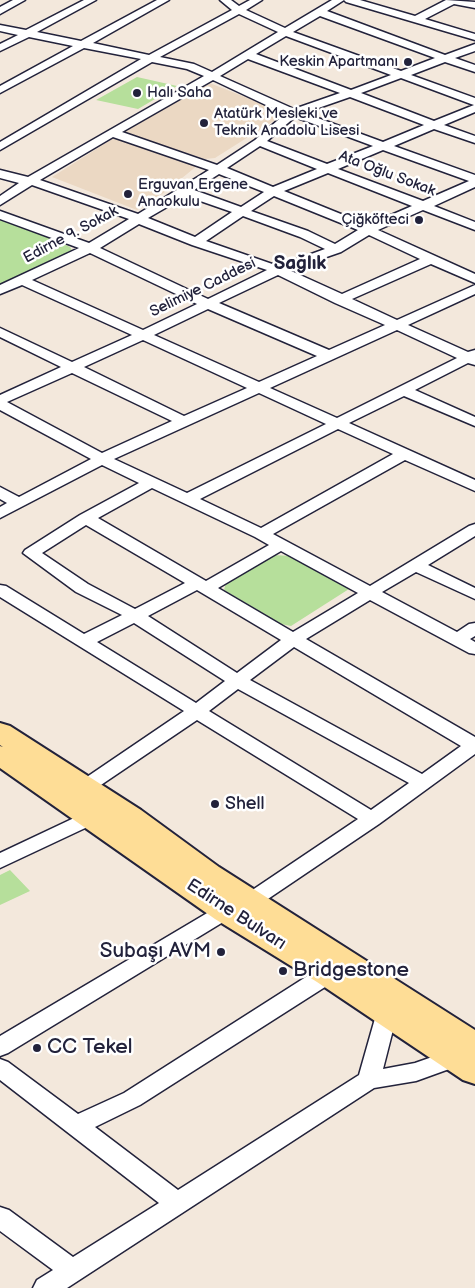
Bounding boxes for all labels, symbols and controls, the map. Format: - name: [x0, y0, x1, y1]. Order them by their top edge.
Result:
- place label: Keskin Apartmanı: [279, 53, 398, 71]
- marker: Keskin Apartmanı: [402, 56, 414, 68]
- place label: Halı Saha: [147, 84, 212, 102]
- marker: Halı Saha: [131, 87, 143, 99]
- place label: Atatürk Mesleki ve Teknik Anadolu Lisesi: [214, 105, 359, 140]
- marker: Atatürk Mesleki ve Teknik Anadolu Lisesi: [198, 117, 210, 129]
- street label: Ata Oğlu Sokak: [336, 147, 438, 201]
- place label: Erguvan Ergene Anaokulu: [138, 176, 248, 211]
- marker: Erguvan Ergene Anaokulu: [122, 188, 134, 200]
- street label: Edirne 9. Sokak: [20, 202, 122, 268]
- place label: Çiğköfteci: [342, 211, 409, 229]
- marker: Çiğköfteci: [413, 214, 425, 226]
- district label: Sağlık: [274, 253, 326, 275]
- street label: Selimiye Caddesi: [147, 255, 259, 321]
- place label: Shell: [225, 793, 265, 815]
- marker: Shell: [209, 798, 221, 810]
- street label: Edirne Bulvarı: [182, 875, 290, 955]
- place label: Subaşı AVM: [100, 939, 211, 965]
- marker: Subaşı AVM: [215, 946, 227, 958]
- place label: Bridgestone: [293, 958, 409, 984]
- marker: Bridgestone: [277, 965, 289, 977]
- place label: CC Tekel: [47, 1035, 132, 1061]
- marker: CC Tekel: [31, 1042, 43, 1054]

